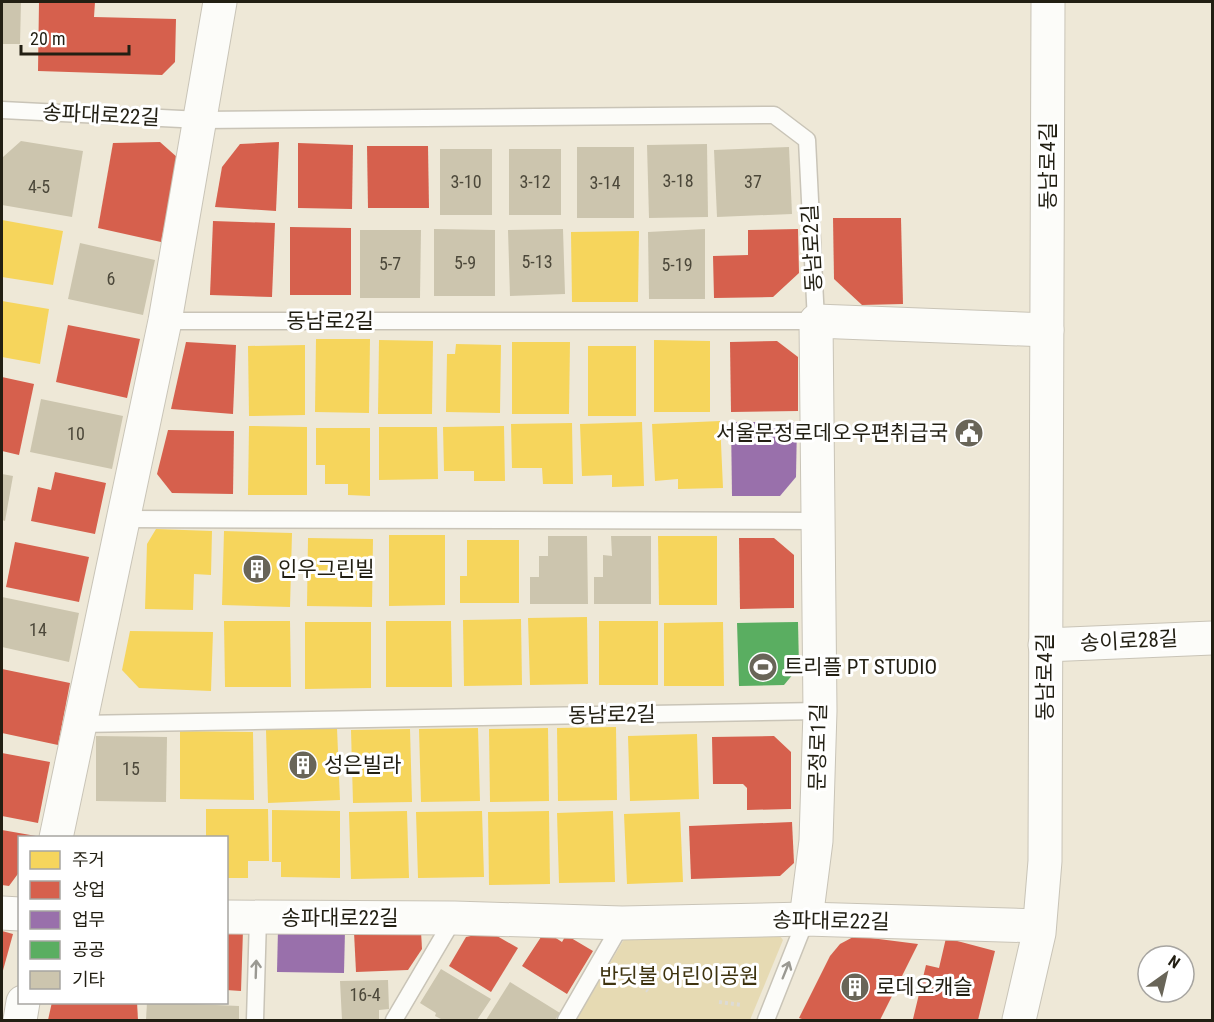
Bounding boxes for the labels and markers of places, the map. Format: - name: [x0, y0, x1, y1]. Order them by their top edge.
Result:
- public building icon: 서울문정로데오우편취급국: [953, 417, 985, 449]
- place label: 서울문정로데오우편취급국: [716, 421, 948, 445]
- building icon: 인우그린빌: [241, 553, 273, 585]
- place label: 인우그린빌: [278, 557, 375, 581]
- sports icon: 트리플 PT STUDIO: [747, 651, 779, 683]
- place label: 트리플 PT STUDIO: [784, 655, 937, 679]
- building icon: 성은빌라: [287, 749, 319, 781]
- place label: 성은빌라: [324, 753, 401, 777]
- building icon: 로데오캐슬: [839, 971, 871, 1003]
- place label: 로데오캐슬: [876, 975, 973, 999]

